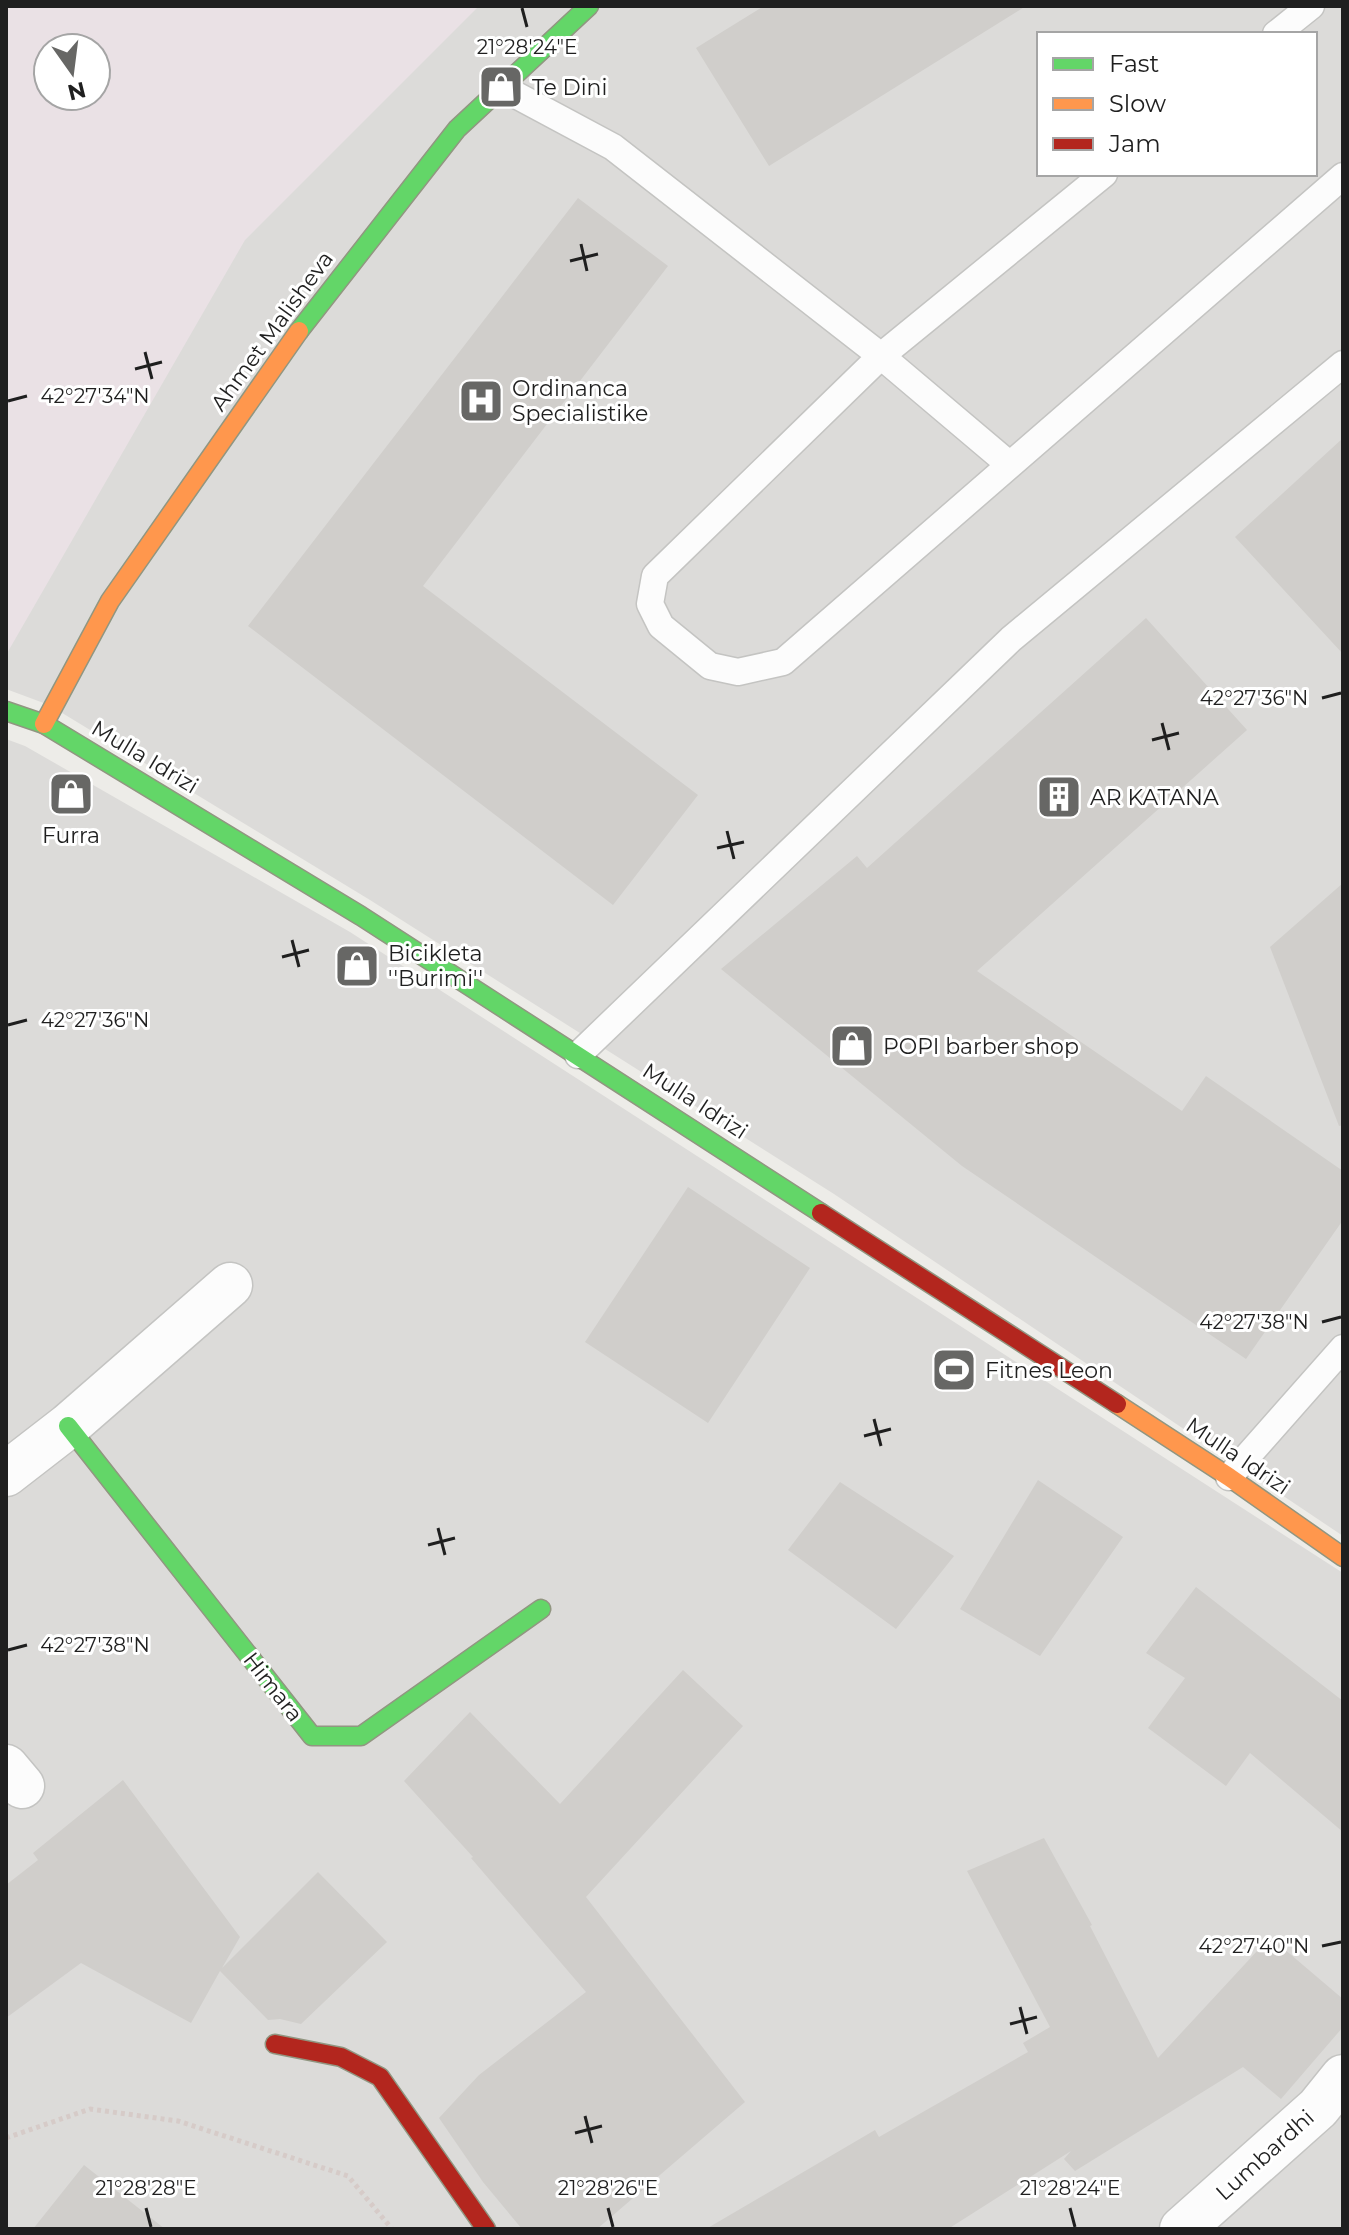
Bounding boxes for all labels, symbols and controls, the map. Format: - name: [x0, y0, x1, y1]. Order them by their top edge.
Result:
- north arrow: [32, 32, 112, 112]
- legend: [1037, 32, 1317, 176]
- text: 21°28'24"E: [477, 35, 577, 59]
- text: Fast: [1109, 49, 1160, 78]
- shop icon: Te Dini: [477, 63, 525, 111]
- place label: Te Dini: [532, 74, 607, 101]
- text: N: [65, 76, 89, 106]
- text: Slow: [1109, 89, 1166, 118]
- text: Jam: [1108, 129, 1161, 158]
- street label: Ahmet Malisheva: [205, 246, 339, 416]
- place label: Ordinanca Specialistike: [512, 375, 648, 427]
- hospital icon: Ordinanca Specialistike: [457, 377, 505, 425]
- text: 42°27'34"N: [40, 384, 150, 408]
- text: 42°27'36"N: [1200, 686, 1308, 710]
- street label: Mulla Idrizi: [87, 715, 203, 799]
- shop icon: Furra: [47, 770, 95, 818]
- building icon: AR KATANA: [1035, 773, 1083, 821]
- place label: AR KATANA: [1090, 784, 1219, 811]
- place label: Furra: [42, 822, 100, 849]
- place label: Bicikleta ''Burimi'': [388, 940, 483, 992]
- shop icon: Bicikleta ''Burimi'': [333, 942, 381, 990]
- text: 42°27'36"N: [41, 1008, 149, 1032]
- shop icon: POPI barber shop: [828, 1022, 876, 1070]
- place label: POPI barber shop: [883, 1033, 1079, 1060]
- street label: Mulla Idrizi: [637, 1057, 753, 1145]
- text: 42°27'38"N: [1199, 1310, 1309, 1334]
- sports icon: Fitnes Leon: [930, 1346, 978, 1394]
- place label: Fitnes Leon: [985, 1357, 1113, 1384]
- street label: Mulla Idrizi: [1181, 1411, 1295, 1501]
- text: 42°27'38"N: [40, 1633, 150, 1657]
- street label: Himara: [237, 1647, 309, 1727]
- text: 42°27'40"N: [1199, 1934, 1309, 1958]
- street label: Lumbardhi: [1210, 2104, 1320, 2206]
- text: 21°28'28"E: [95, 2176, 197, 2200]
- text: 21°28'26"E: [558, 2176, 658, 2200]
- text: 21°28'24"E: [1020, 2176, 1120, 2200]

